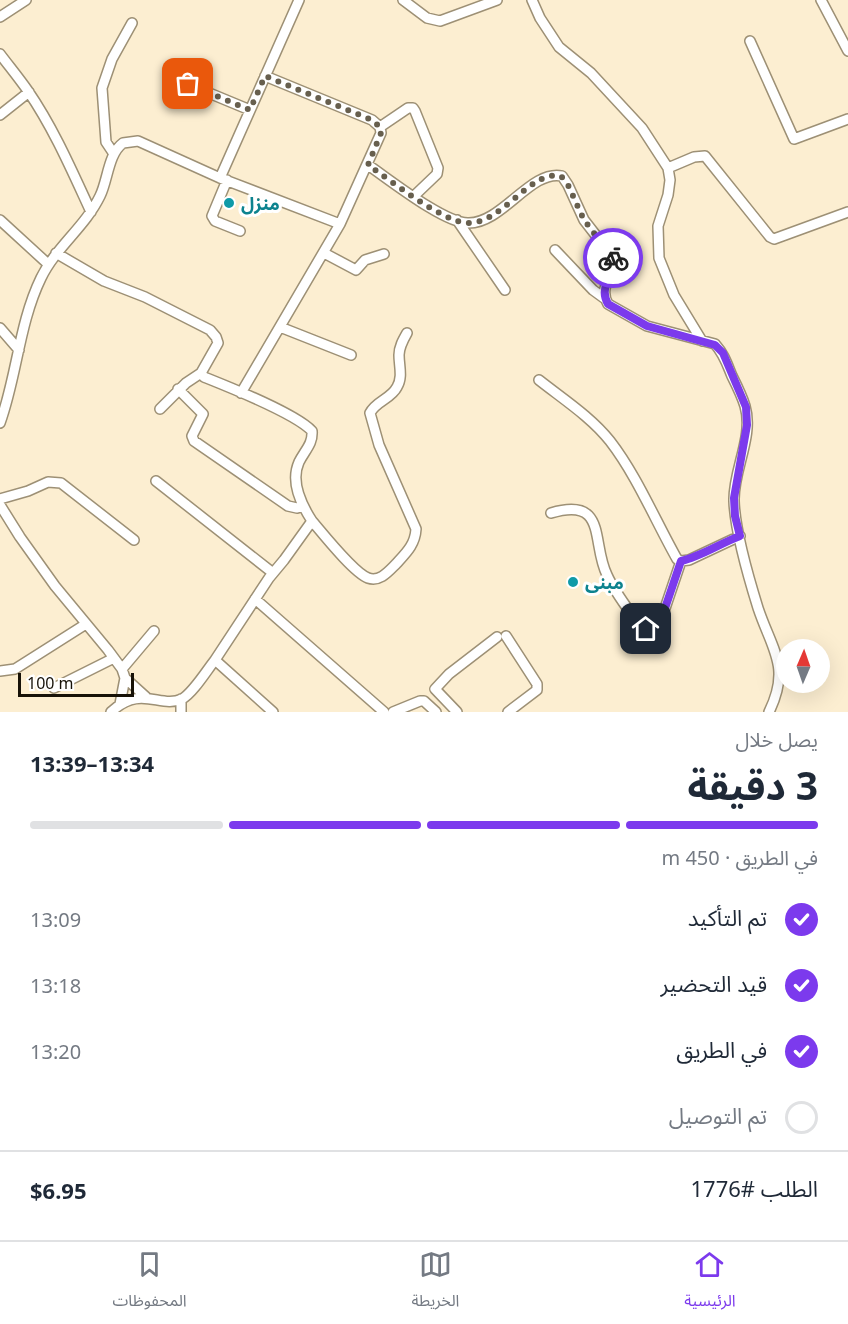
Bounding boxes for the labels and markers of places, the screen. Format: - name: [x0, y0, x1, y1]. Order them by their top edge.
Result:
- pin: [162, 58, 213, 109]
- place label: منزل: [241, 191, 280, 215]
- marker: منزل: [222, 196, 236, 210]
- place label: مبنى: [585, 570, 624, 594]
- marker: مبنى: [566, 575, 580, 589]
- pin: [620, 603, 671, 654]

